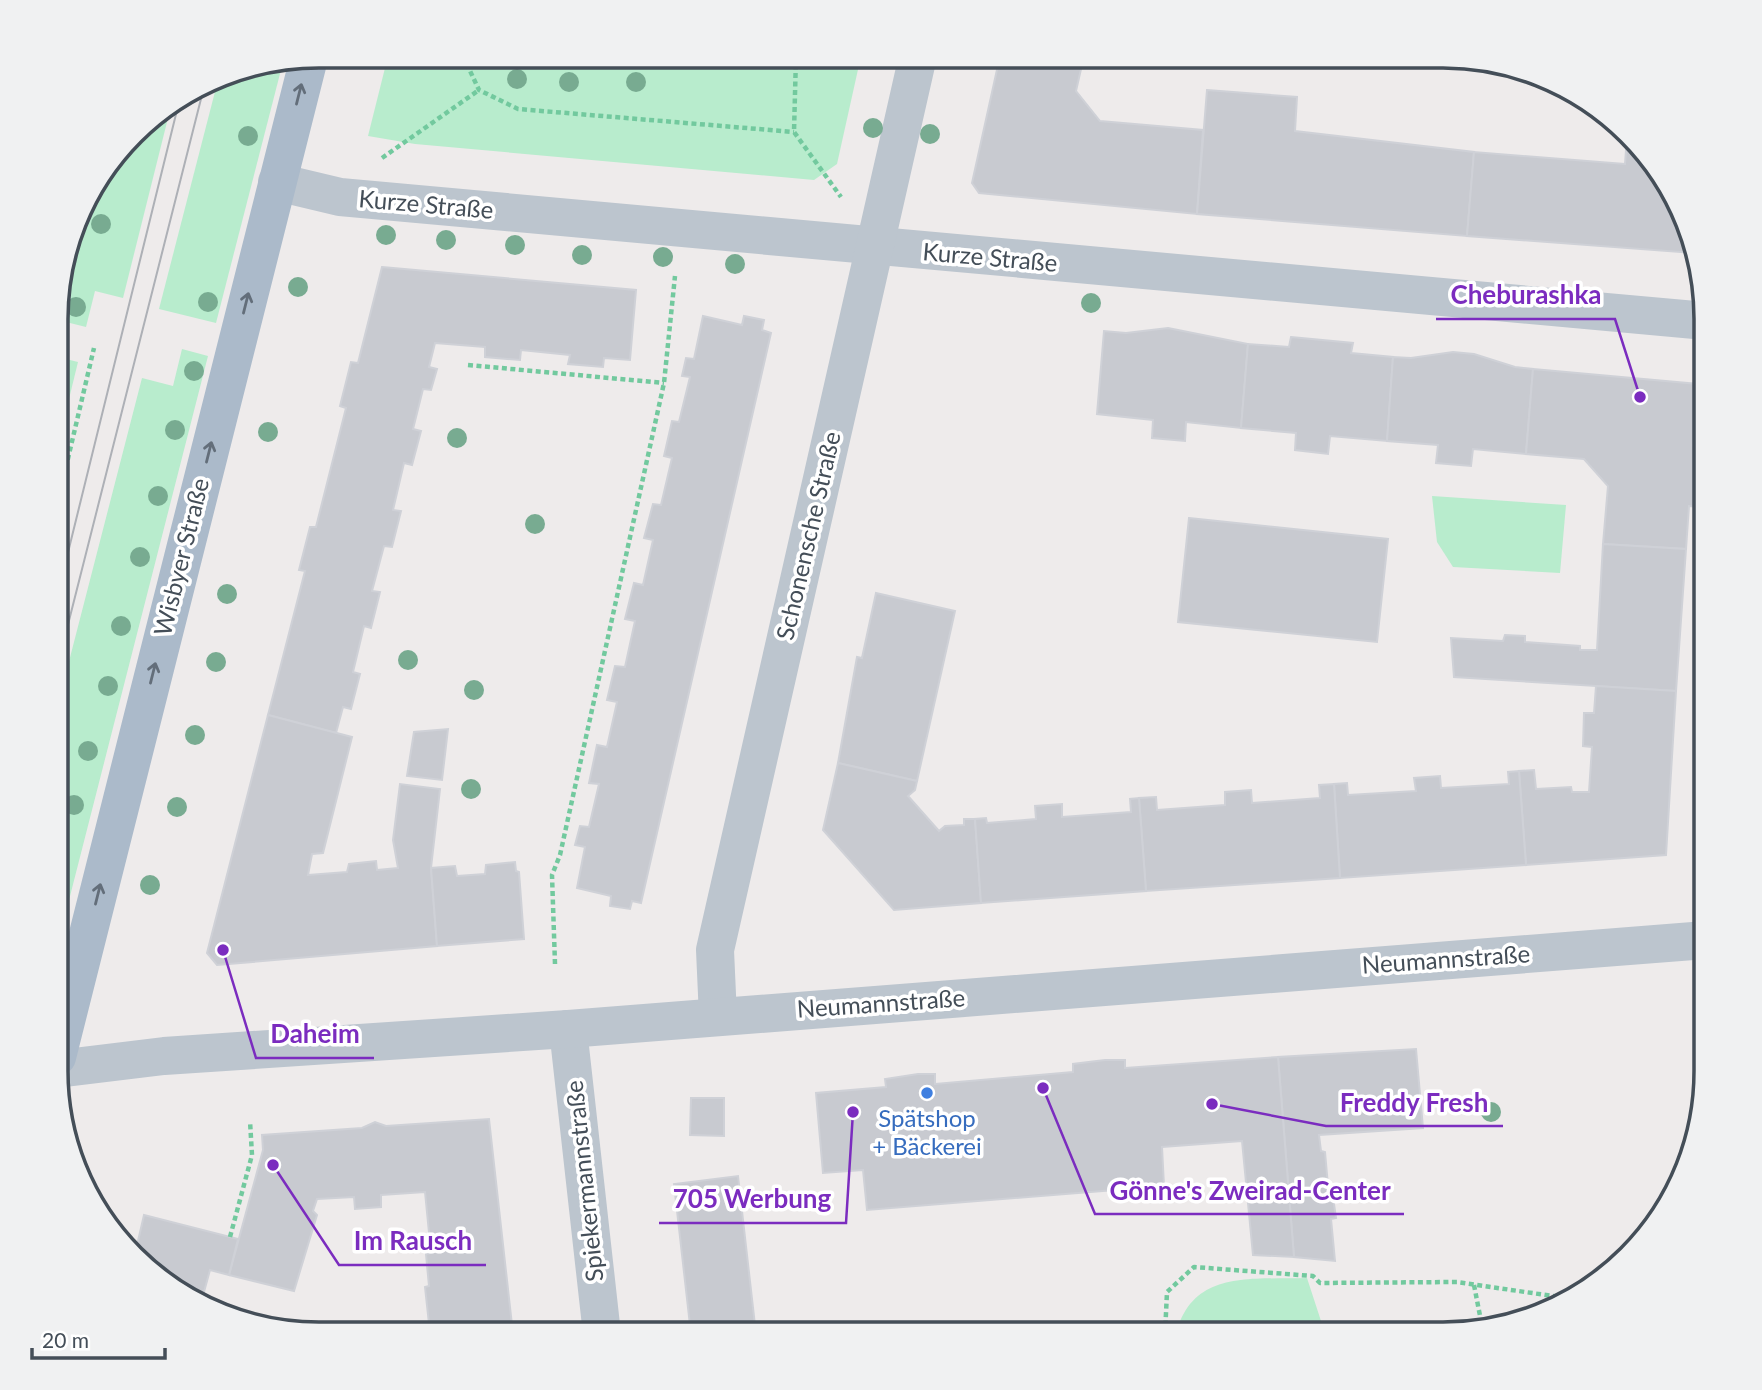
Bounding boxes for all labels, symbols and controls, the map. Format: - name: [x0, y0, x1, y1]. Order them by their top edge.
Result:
- one-way arrow: [293, 83, 306, 106]
- street label: Kurze Straße: [358, 183, 495, 224]
- street label: Kurze Straße: [922, 236, 1059, 277]
- callout: Cheburashka: [1436, 272, 1615, 319]
- text: Cheburashka: [1450, 278, 1602, 310]
- one-way arrow: [240, 292, 253, 315]
- street label: Schonensche Straße: [769, 429, 846, 643]
- one-way arrow: [203, 442, 216, 464]
- street label: Wisbyer Straße: [147, 475, 214, 638]
- one-way arrow: [147, 662, 160, 685]
- one-way arrow: [92, 883, 105, 906]
- street label: Neumannstraße: [1361, 938, 1531, 979]
- street label: Neumannstraße: [796, 982, 966, 1023]
- callout: Daheim: [256, 1011, 374, 1058]
- text: Daheim: [270, 1017, 360, 1049]
- street label: Spiekermannstraße: [559, 1079, 608, 1283]
- callout: Freddy Fresh: [1326, 1079, 1503, 1126]
- marker: Spätshop + Bäckerei: [919, 1085, 935, 1101]
- text: Freddy Fresh: [1340, 1086, 1488, 1118]
- place label: Spätshop + Bäckerei: [872, 1103, 982, 1160]
- callout: Gönne's Zweirad-Center: [1095, 1167, 1404, 1214]
- text: Gönne's Zweirad-Center: [1109, 1174, 1391, 1206]
- callout: 705 Werbung: [659, 1176, 846, 1223]
- text: 705 Werbung: [673, 1182, 832, 1214]
- callout: Im Rausch: [339, 1218, 486, 1265]
- text: Im Rausch: [354, 1224, 472, 1256]
- scale bar: [32, 1316, 164, 1360]
- text: 20 m: [42, 1327, 89, 1352]

